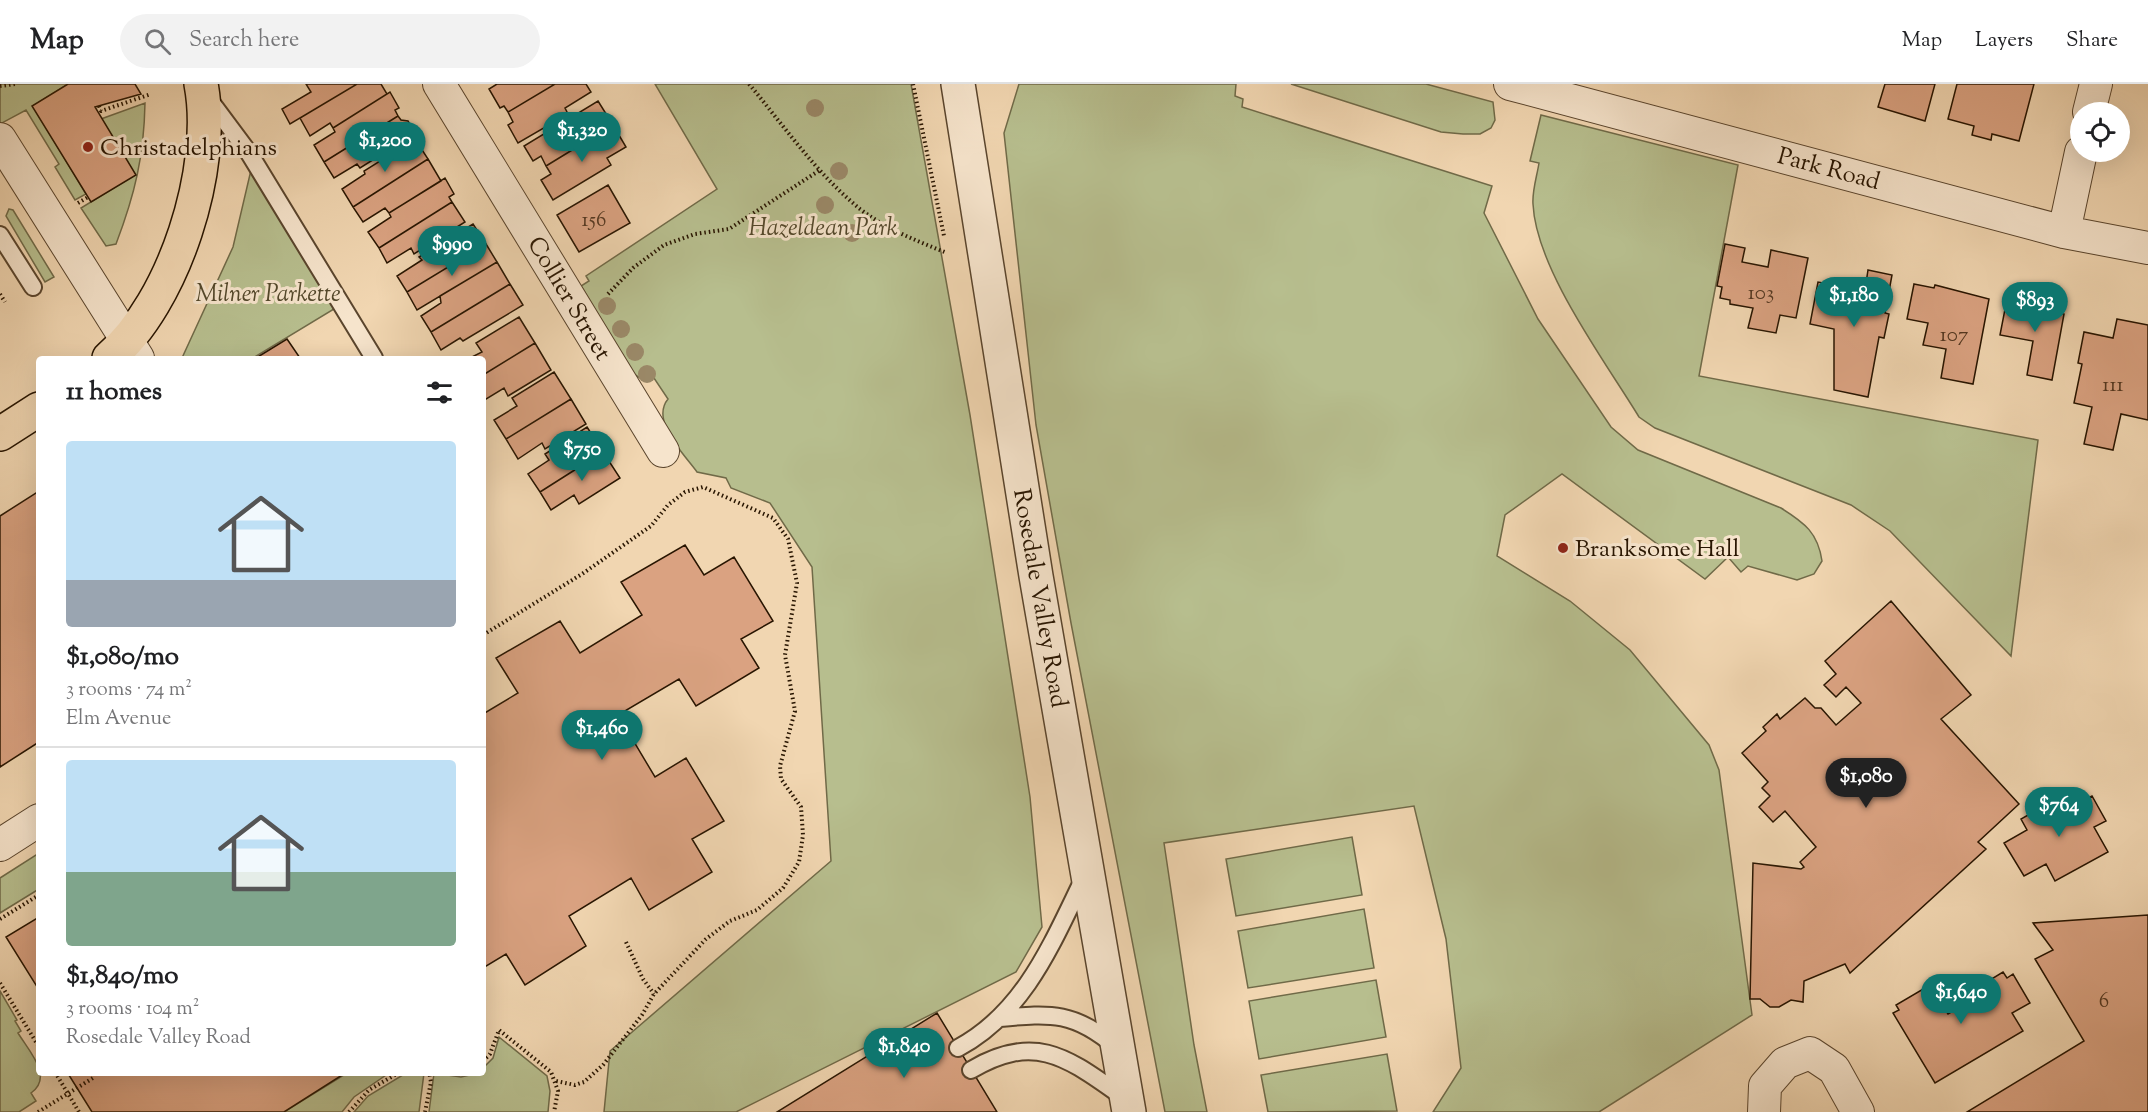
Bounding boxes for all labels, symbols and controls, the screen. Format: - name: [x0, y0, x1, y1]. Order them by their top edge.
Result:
- search box: [120, 14, 540, 68]
- text: Map: [30, 21, 84, 61]
- icon: search: [141, 25, 174, 58]
- text: Search here: [189, 25, 299, 57]
- text: Map: [1902, 26, 1942, 56]
- text: Layers: [1975, 26, 2033, 56]
- text: Share: [2066, 26, 2118, 56]
- map controls: [2070, 102, 2130, 162]
- button: locate: [2070, 102, 2130, 162]
- pin: $1,320: [533, 112, 631, 163]
- text: $1,320: [557, 117, 607, 146]
- pin: $1,200: [336, 122, 434, 173]
- text: $1,200: [359, 127, 411, 156]
- place label: Christadelphians: [100, 132, 277, 166]
- marker: Christadelphians: [81, 140, 95, 154]
- street label: Park Road: [1773, 140, 1884, 200]
- house number: 156: [582, 206, 606, 236]
- park label: Hazeldean Park: [748, 212, 898, 246]
- pin: $990: [416, 226, 488, 277]
- text: $990: [432, 231, 472, 260]
- street label: Collier Street: [518, 231, 619, 367]
- pin: $1,180: [1805, 277, 1903, 328]
- park label: Milner Parkette: [195, 278, 341, 312]
- house number: 103: [1748, 279, 1774, 309]
- text: $1,180: [1829, 282, 1879, 311]
- pin: $893: [1999, 282, 2071, 333]
- text: $893: [2016, 287, 2054, 316]
- house number: 107: [1940, 321, 1969, 351]
- house number: 111: [2102, 371, 2124, 401]
- text: 11 homes: [66, 374, 162, 411]
- icon: filters: [423, 376, 456, 409]
- pin: $750: [546, 431, 618, 482]
- text: $750: [563, 436, 601, 465]
- icon: home: [207, 480, 315, 588]
- street label: Rosedale Valley Road: [1003, 486, 1075, 711]
- place label: Branksome Hall: [1575, 533, 1740, 567]
- marker: Branksome Hall: [1556, 541, 1570, 555]
- text: $1,080/mo: [66, 639, 179, 676]
- text: 3 rooms · 74 m²: [66, 676, 192, 705]
- text: Elm Avenue: [66, 705, 171, 734]
- pin: $1,460: [553, 710, 651, 761]
- text: $1,460: [576, 715, 628, 744]
- pin: $1,080: [1817, 758, 1915, 809]
- text: $1,080: [1839, 763, 1893, 792]
- pin: $764: [2023, 787, 2095, 838]
- text: $764: [2039, 792, 2079, 821]
- icon: home: [207, 799, 315, 907]
- text: $1,840/mo: [66, 958, 179, 995]
- pin: $1,640: [1912, 974, 2010, 1025]
- text: $1,640: [1935, 979, 1987, 1008]
- house number: 6: [2099, 987, 2109, 1017]
- text: 3 rooms · 104 m²: [66, 995, 200, 1024]
- text: Rosedale Valley Road: [66, 1024, 251, 1053]
- pin: $1,840: [855, 1028, 953, 1079]
- text: $1,840: [878, 1033, 930, 1062]

